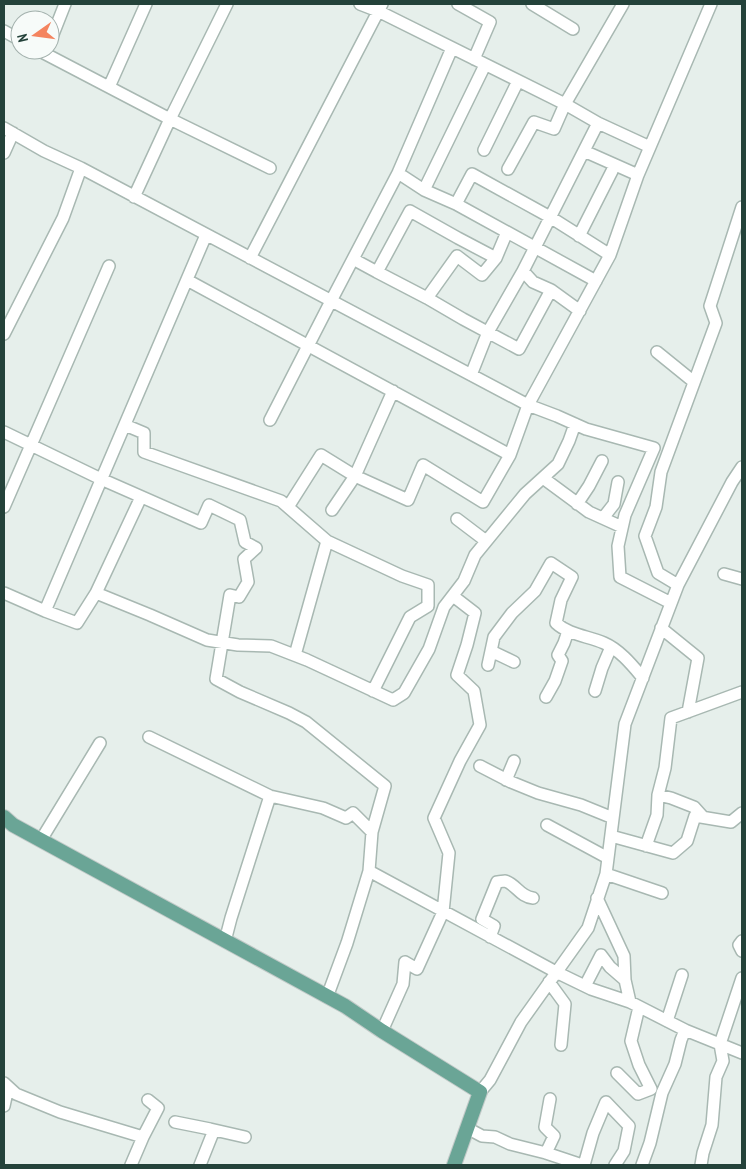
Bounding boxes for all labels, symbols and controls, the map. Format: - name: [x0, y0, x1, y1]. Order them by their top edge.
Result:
- north arrow: [10, 10, 60, 60]
- text: N: [13, 32, 32, 44]

